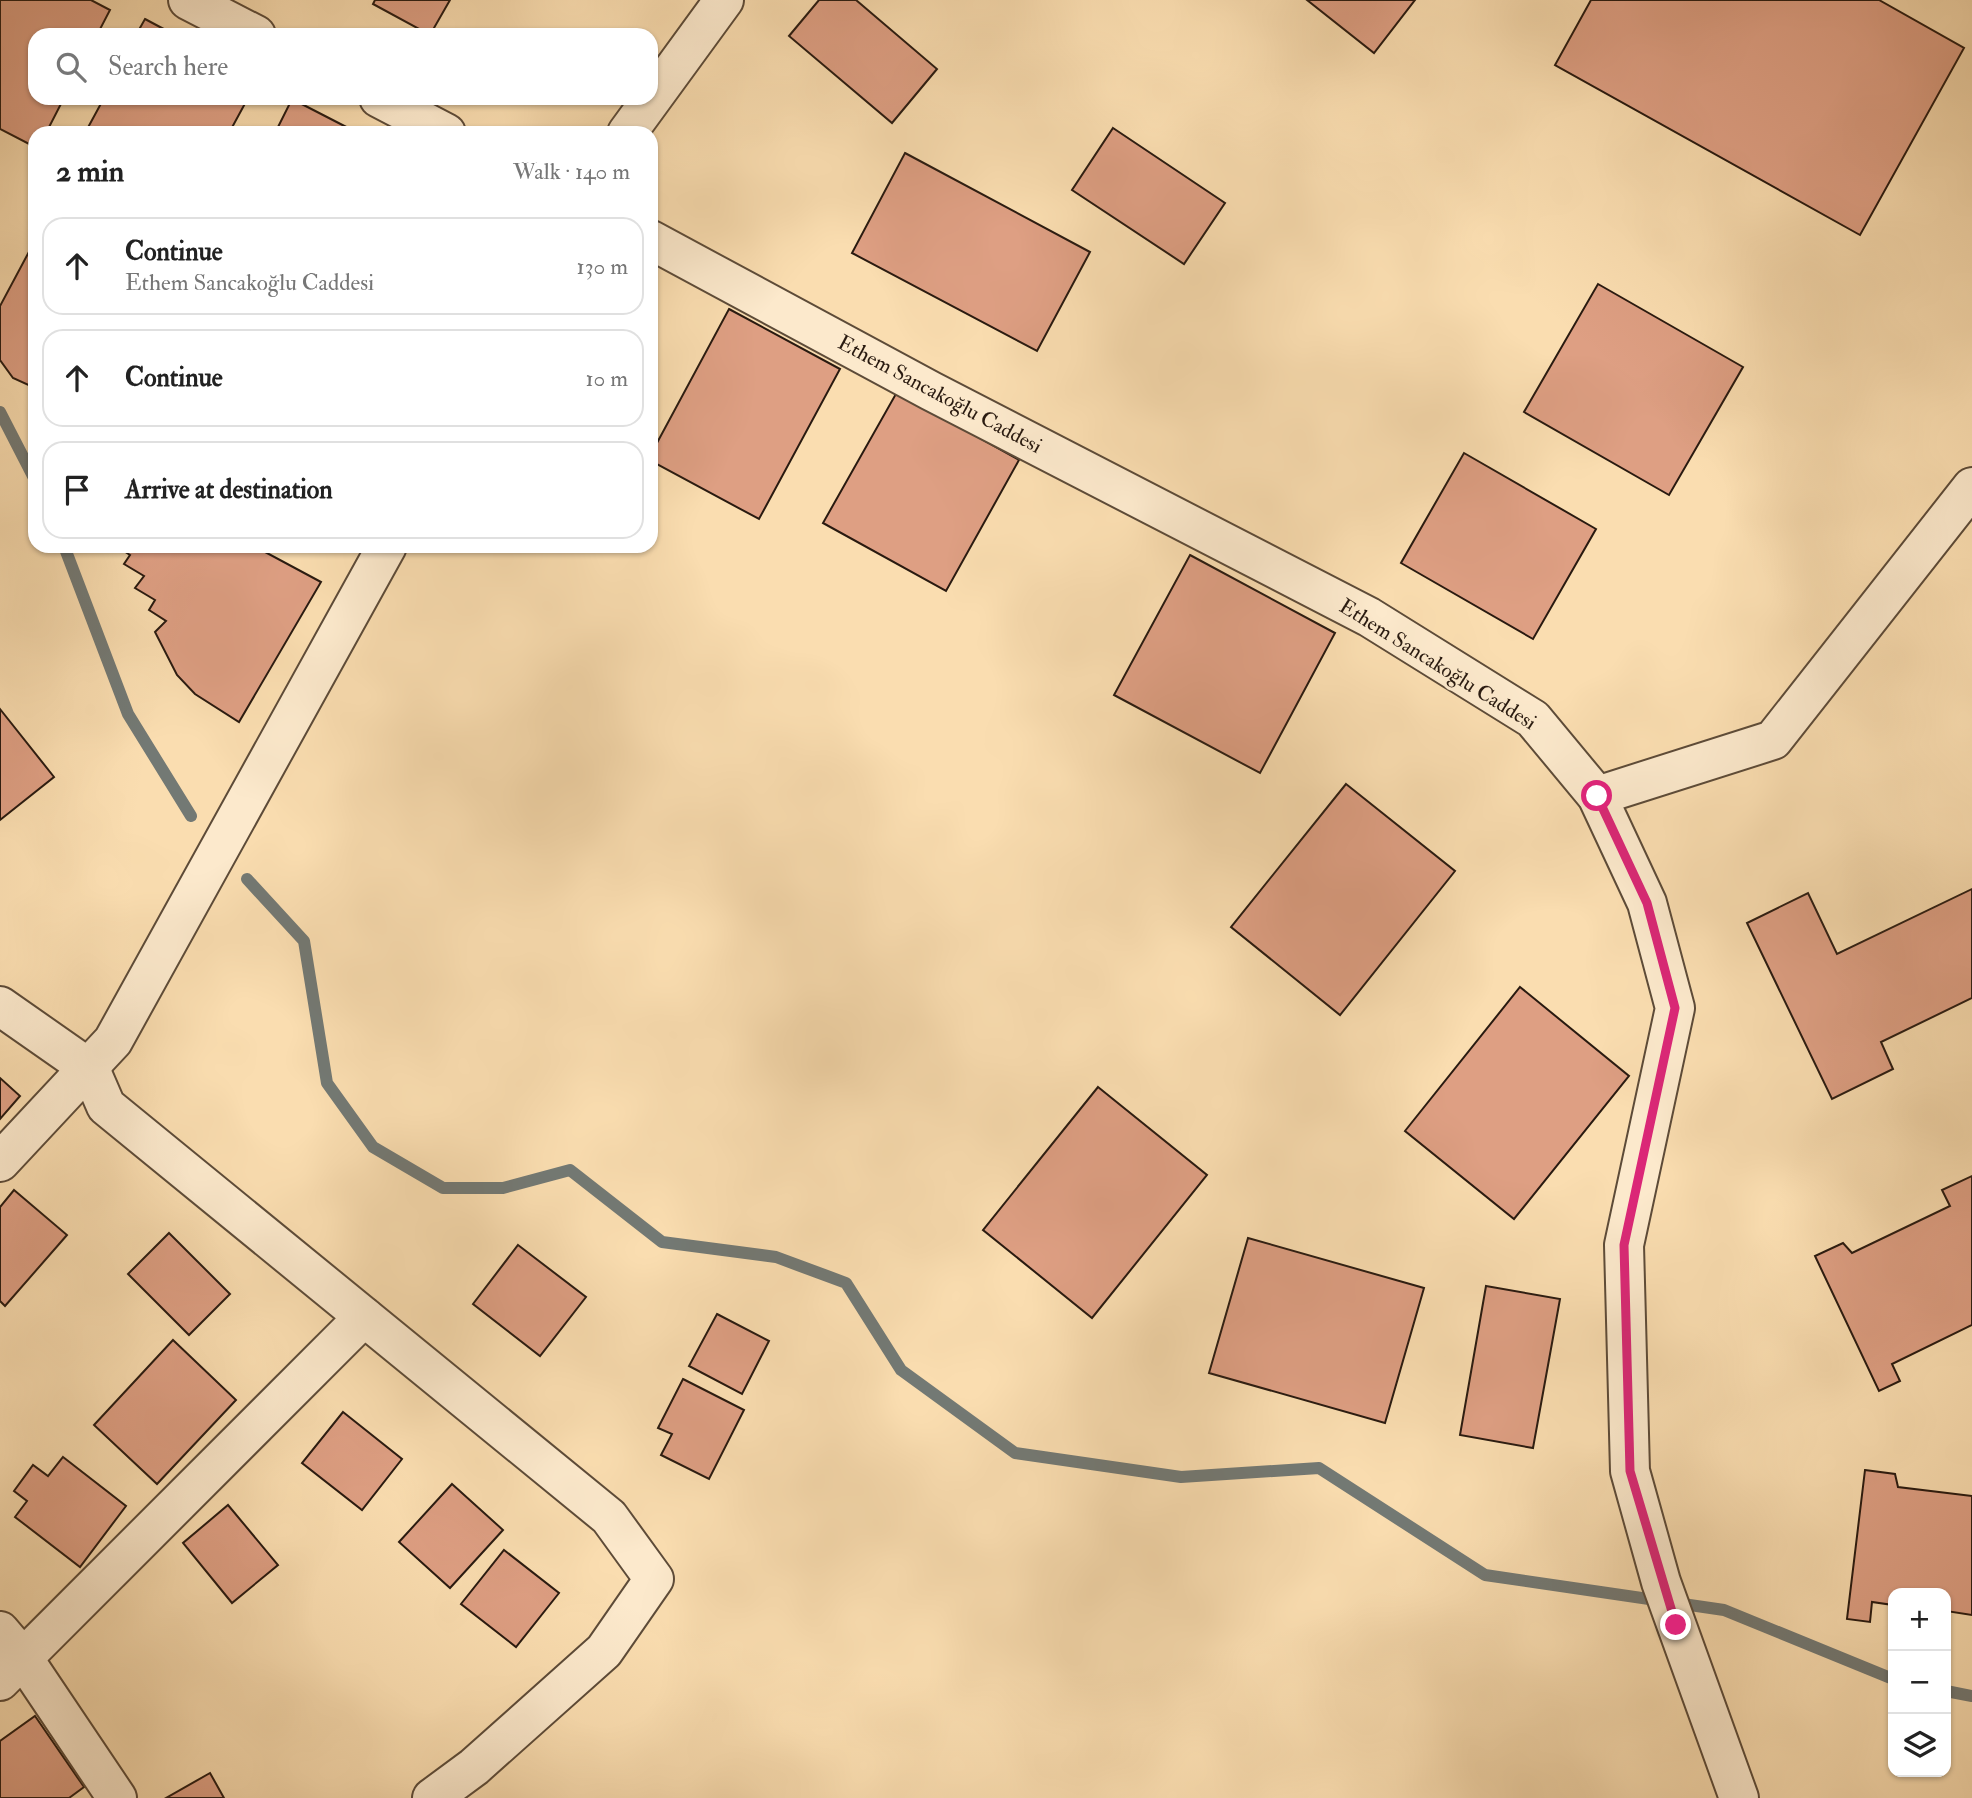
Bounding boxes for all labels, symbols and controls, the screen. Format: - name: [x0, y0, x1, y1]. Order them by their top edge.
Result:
- search box: [28, 28, 658, 105]
- icon: search: [52, 48, 90, 86]
- text: Search here: [108, 51, 228, 83]
- text: 2 min: [56, 153, 124, 190]
- text: Walk · 140 m: [513, 157, 630, 186]
- text: Continue: [125, 236, 223, 268]
- icon: ahead: [58, 247, 96, 285]
- text: 130 m: [576, 252, 628, 281]
- text: Ethem Sancakoğlu Caddesi: [125, 268, 374, 297]
- street label: Ethem Sancakoğlu Caddesi: [833, 329, 1047, 460]
- icon: ahead: [58, 359, 96, 397]
- text: Continue: [125, 362, 223, 394]
- text: 10 m: [585, 364, 628, 393]
- icon: arrive: [58, 471, 96, 509]
- text: Arrive at destination: [125, 474, 333, 506]
- street label: Ethem Sancakoğlu Caddesi: [1334, 593, 1542, 736]
- route start: [1581, 780, 1612, 811]
- map controls: [1888, 1588, 1951, 1777]
- button: +: [1888, 1588, 1951, 1651]
- route end: [1660, 1609, 1691, 1640]
- button: −: [1888, 1651, 1951, 1714]
- button: layers: [1888, 1714, 1951, 1777]

